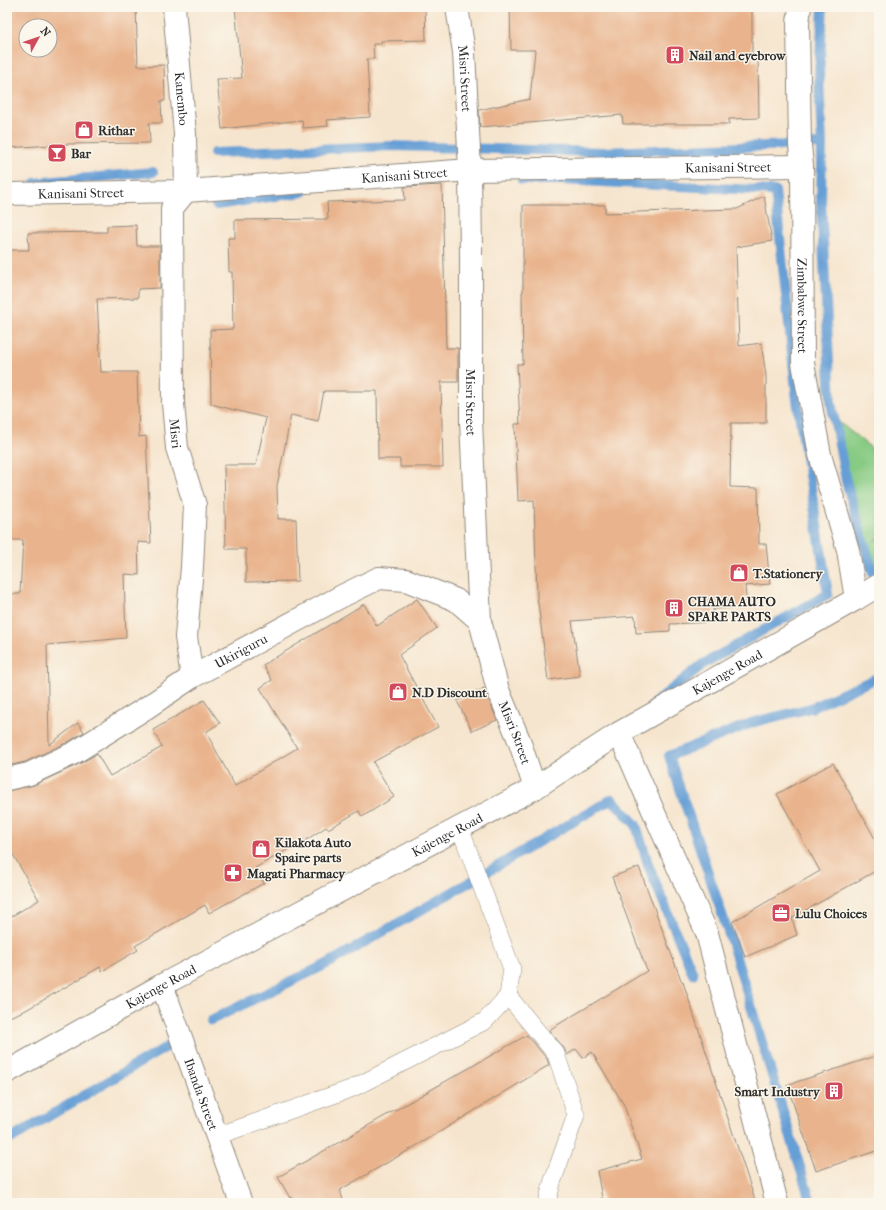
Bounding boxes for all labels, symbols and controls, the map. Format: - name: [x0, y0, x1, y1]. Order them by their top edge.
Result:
- north arrow: [18, 18, 58, 58]
- text: N: [38, 25, 53, 40]
- street label: Misri Street: [456, 44, 475, 113]
- building icon: Nail and eyebrow: [664, 44, 686, 66]
- place label: Nail and eyebrow: [689, 48, 787, 64]
- street label: Kanembo: [172, 71, 192, 126]
- shop icon: Rithar: [73, 119, 95, 141]
- place label: Rithar: [98, 123, 135, 138]
- bar icon: Bar: [46, 142, 68, 164]
- place label: Bar: [71, 146, 91, 161]
- street label: Kanisani Street: [685, 159, 772, 175]
- street label: Kanisani Street: [361, 164, 448, 186]
- street label: Kanisani Street: [38, 185, 125, 201]
- street label: Zimbabwe Street: [795, 258, 810, 354]
- street label: Misri Street: [463, 369, 479, 437]
- street label: Misri: [167, 418, 185, 449]
- shop icon: T.Stationery: [728, 562, 750, 584]
- place label: T.Stationery: [752, 566, 823, 582]
- place label: CHAMA AUTO SPARE PARTS: [688, 594, 776, 624]
- building icon: CHAMA AUTO SPARE PARTS: [663, 597, 685, 619]
- street label: Ukiriguru: [212, 630, 270, 671]
- street label: Kajenge Road: [689, 646, 765, 698]
- shop icon: N.D Discount: [387, 681, 409, 703]
- place label: N.D Discount: [412, 685, 487, 700]
- street label: Misri Street: [496, 698, 534, 767]
- street label: Kajenge Road: [409, 809, 486, 859]
- place label: Kilakota Auto Spaire parts: [275, 835, 352, 866]
- shop icon: Kilakota Auto Spaire parts: [250, 838, 272, 860]
- pharmacy icon: Magati Pharmacy: [222, 862, 244, 884]
- place label: Magati Pharmacy: [246, 866, 346, 882]
- office icon: Lulu Choices: [770, 902, 792, 924]
- place label: Lulu Choices: [795, 906, 867, 921]
- street label: Kajenge Road: [123, 961, 199, 1011]
- street label: Ibanda Street: [182, 1056, 222, 1133]
- building icon: Smart Industry: [823, 1080, 845, 1102]
- place label: Smart Industry: [735, 1084, 821, 1100]

